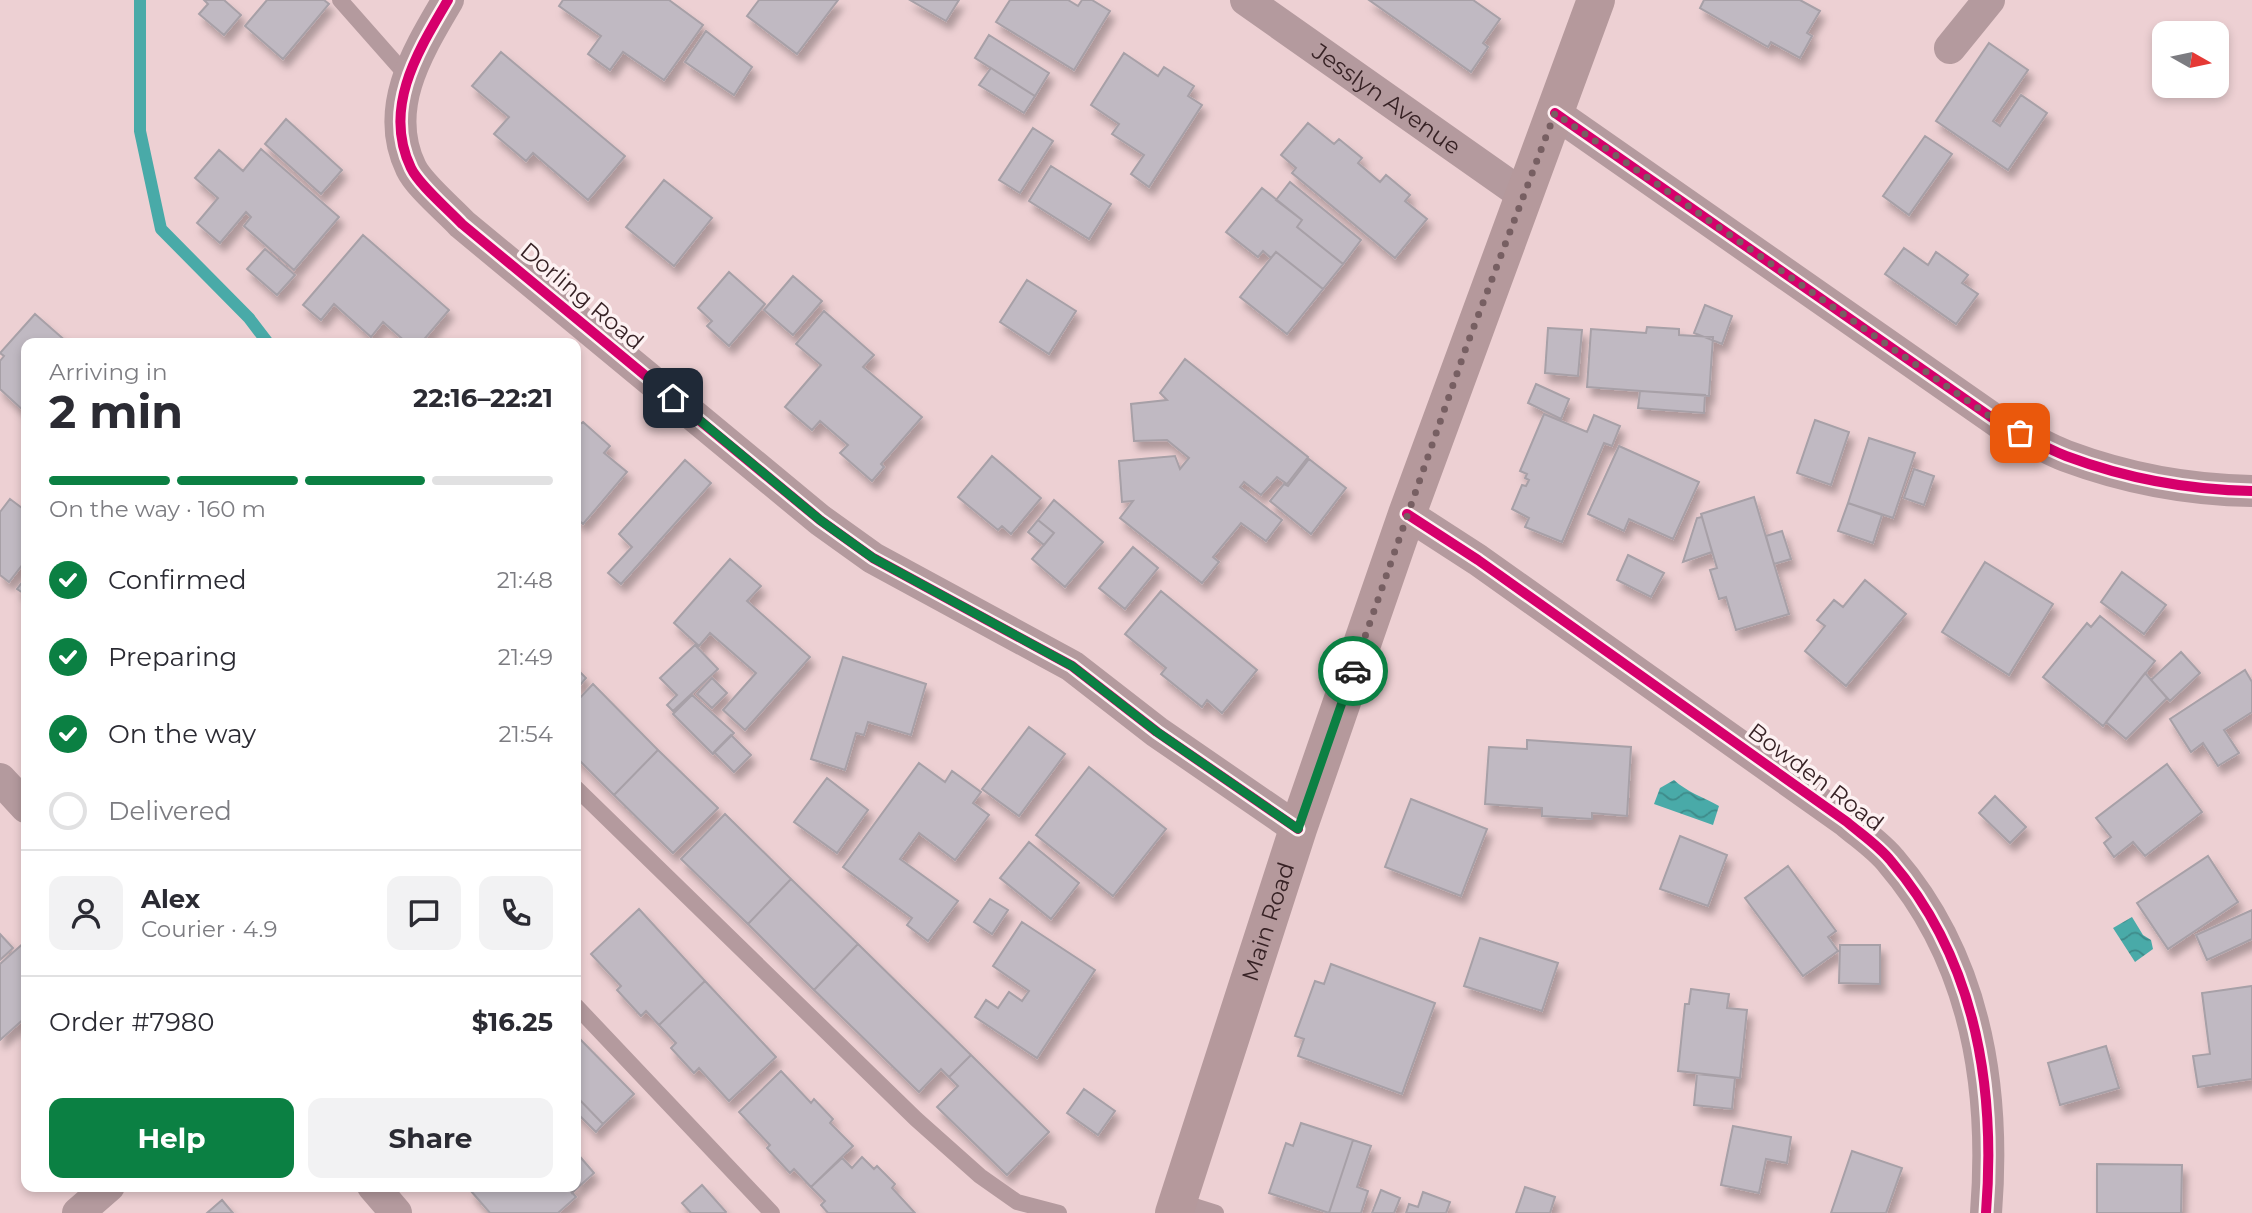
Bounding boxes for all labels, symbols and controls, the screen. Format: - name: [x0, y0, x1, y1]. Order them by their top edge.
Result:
- north arrow: [2152, 21, 2230, 98]
- map controls: [2152, 21, 2229, 98]
- street label: Jesslyn Avenue: [1306, 37, 1466, 161]
- street label: Dorling Road: [515, 236, 649, 356]
- text: Arriving in: [49, 358, 168, 386]
- pin: [643, 368, 703, 428]
- icon: home: [654, 379, 692, 417]
- text: 22:16–22:21: [413, 382, 553, 414]
- text: 2 min: [49, 383, 183, 440]
- pin: [1990, 403, 2050, 463]
- icon: bag: [2001, 414, 2039, 452]
- text: On the way · 160 m: [49, 495, 266, 523]
- icon: check: [49, 561, 87, 599]
- text: Confirmed: [108, 564, 247, 596]
- text: 21:48: [497, 566, 553, 594]
- courier: [1318, 636, 1388, 706]
- icon: check: [49, 638, 87, 676]
- text: Preparing: [108, 641, 237, 673]
- text: 21:49: [498, 643, 553, 671]
- icon: car: [1334, 652, 1372, 690]
- icon: check: [49, 715, 87, 753]
- street label: Bowden Road: [1743, 717, 1889, 837]
- text: On the way: [108, 718, 256, 750]
- text: 21:54: [499, 720, 553, 748]
- text: Delivered: [108, 795, 232, 827]
- street label: Main Road: [1236, 859, 1300, 985]
- button: person: [49, 876, 123, 950]
- button: chat: [387, 876, 461, 950]
- button: phone: [479, 876, 553, 950]
- text: Alex: [141, 883, 200, 915]
- text: Courier · 4.9: [141, 915, 277, 943]
- text: Order #7980: [49, 1006, 215, 1038]
- text: $16.25: [472, 1006, 553, 1038]
- button: Help: [49, 1098, 294, 1178]
- button: Share: [308, 1098, 553, 1178]

